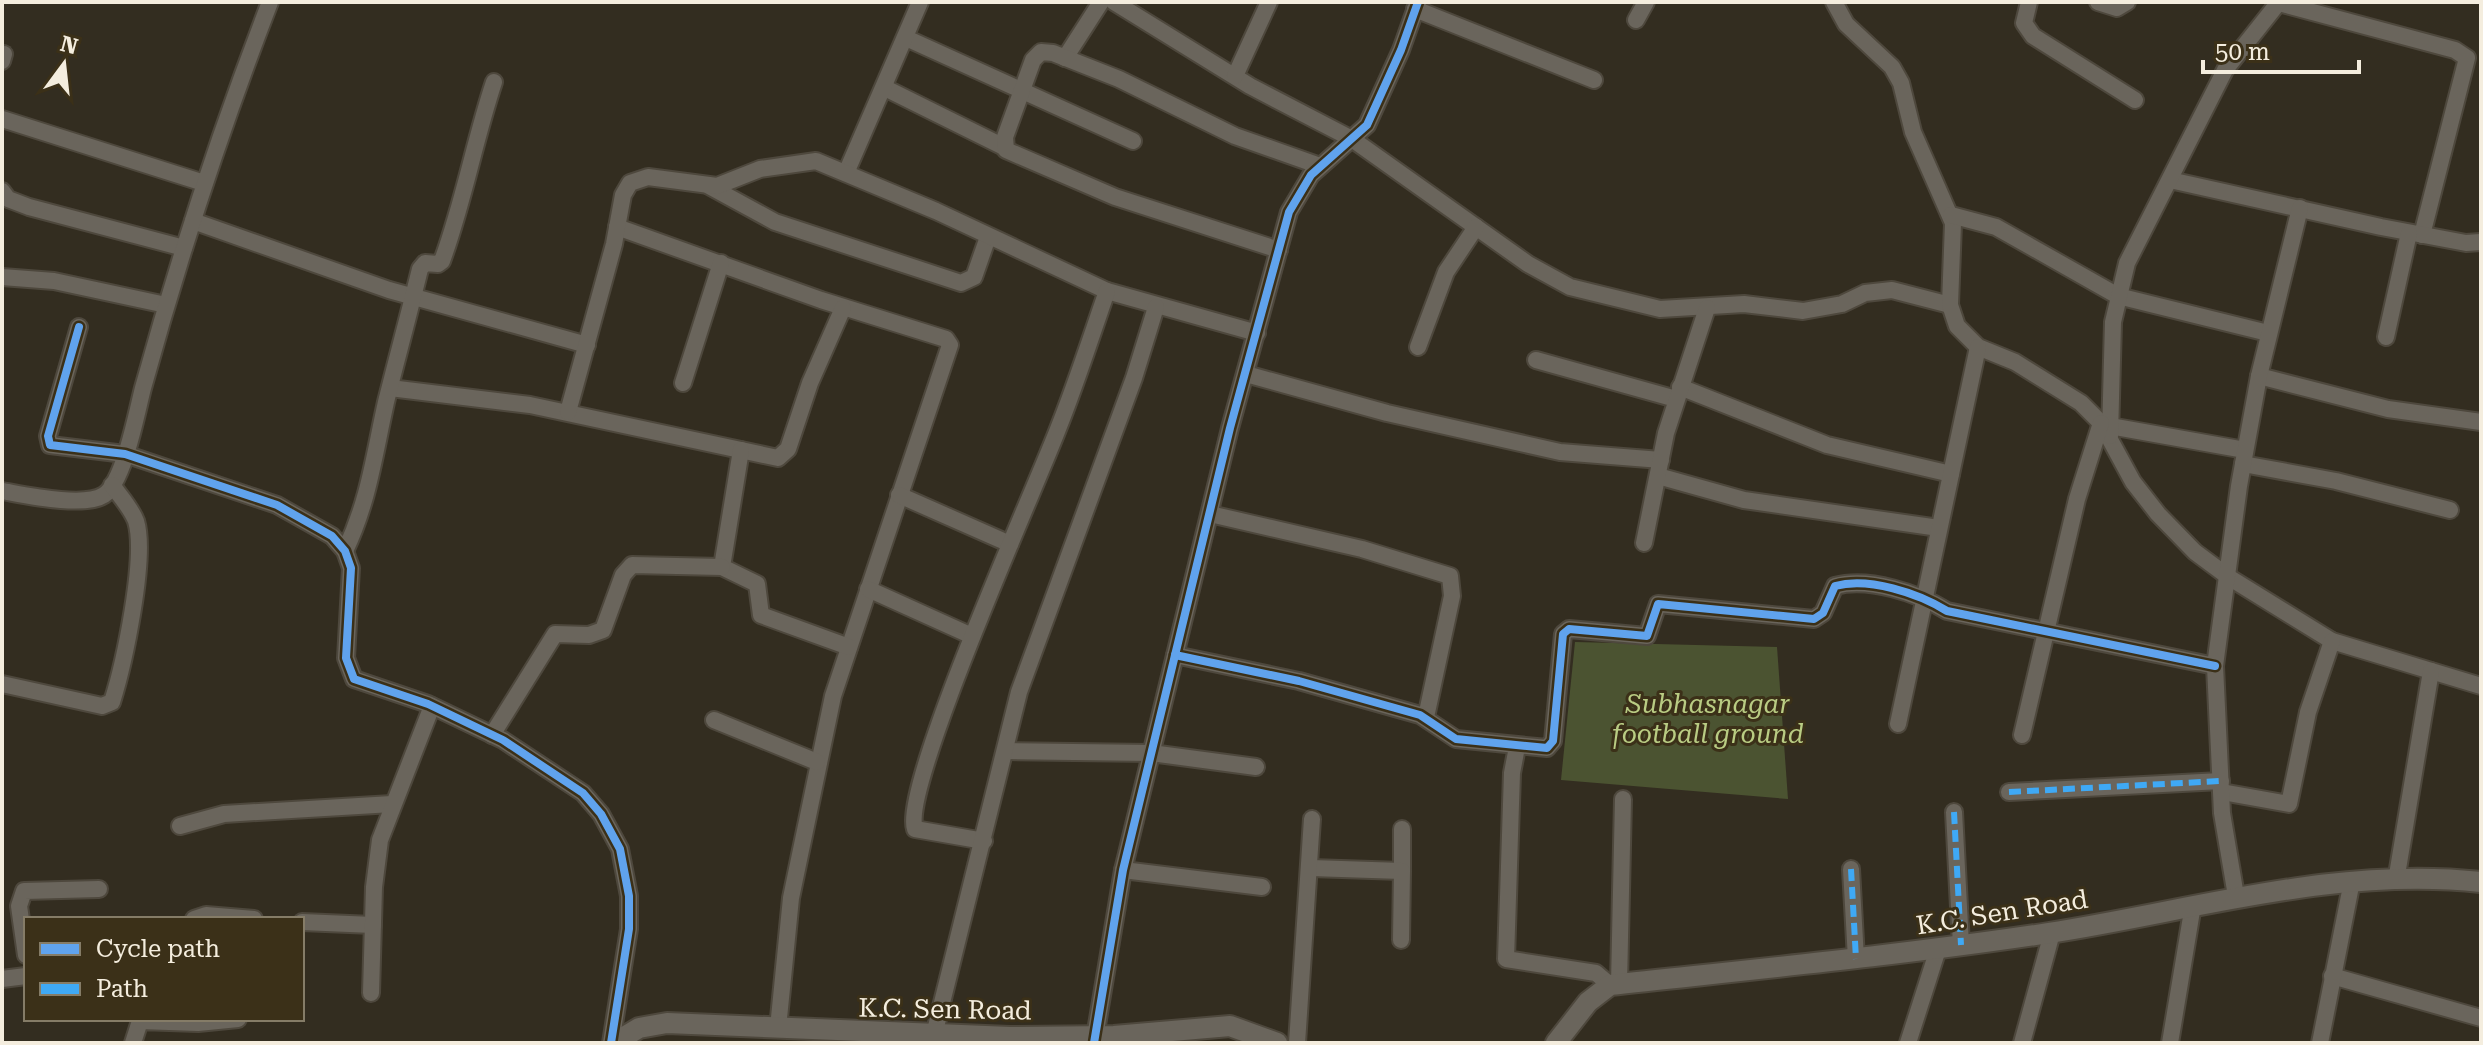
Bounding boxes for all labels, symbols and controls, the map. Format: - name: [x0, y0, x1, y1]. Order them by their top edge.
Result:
- north arrow: [24, 24, 104, 104]
- scale bar: [2203, 24, 2359, 74]
- text: N: [58, 31, 81, 59]
- text: 50 m: [2215, 38, 2270, 66]
- park label: Subhasnagar football ground: [1612, 689, 1804, 749]
- street label: K.C. Sen Road: [1914, 884, 2090, 940]
- legend: [24, 917, 304, 1021]
- text: Cycle path: [96, 935, 220, 963]
- text: Path: [96, 975, 148, 1003]
- street label: K.C. Sen Road: [858, 992, 1032, 1026]

